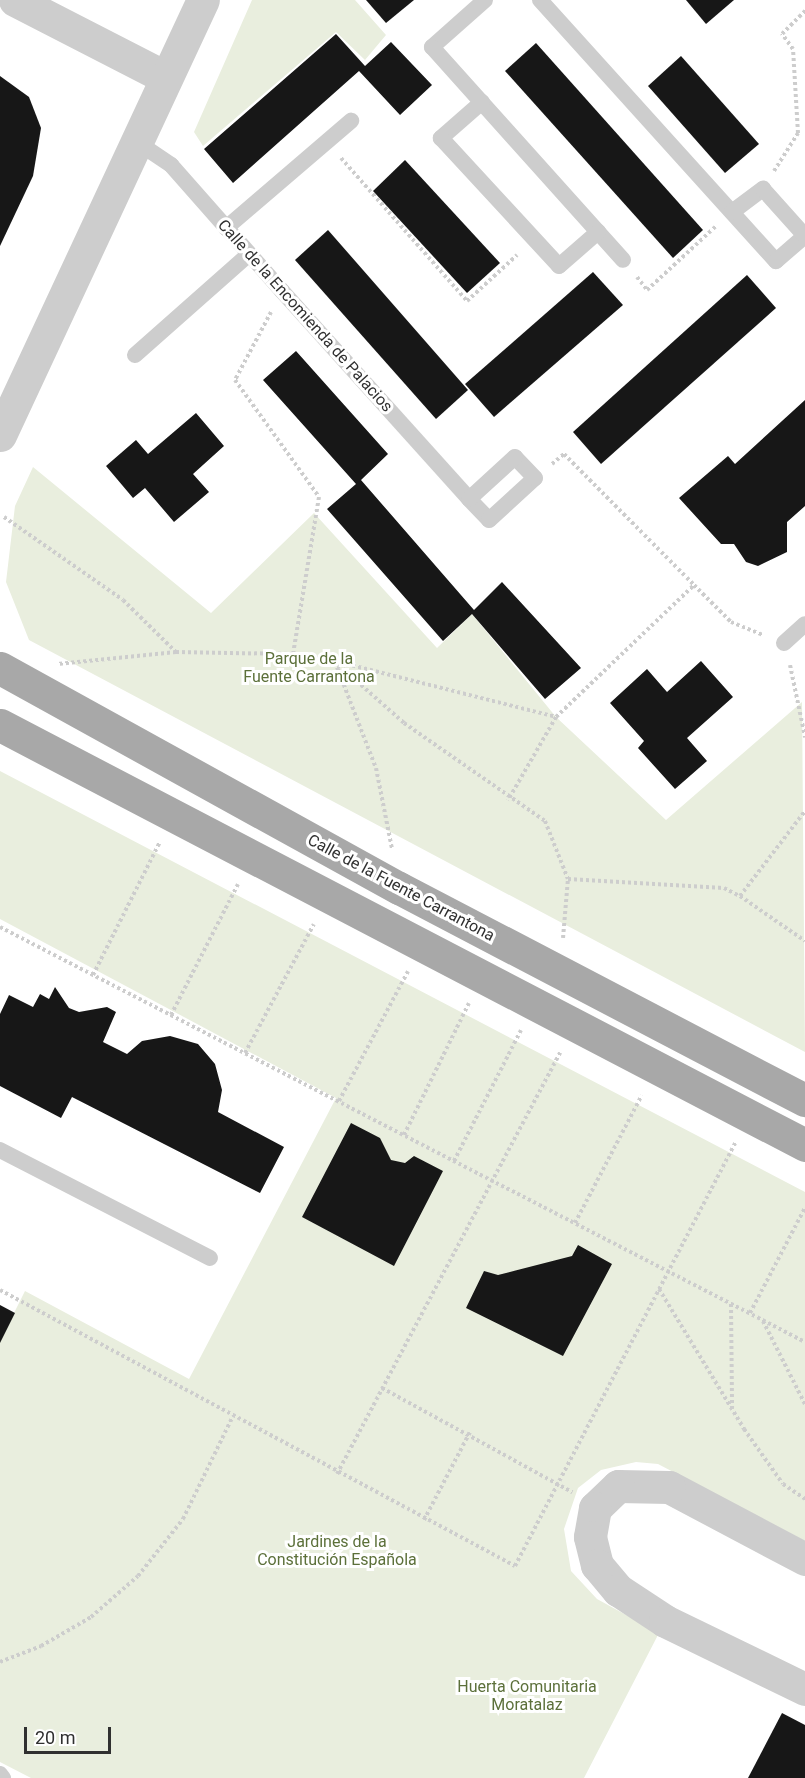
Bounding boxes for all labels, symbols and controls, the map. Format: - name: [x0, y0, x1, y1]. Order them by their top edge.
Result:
- street label: Calle de la Encomienda de Palacios: [213, 216, 397, 416]
- park label: Parque de la Fuente Carrantona: [243, 649, 375, 687]
- street label: Calle de la Fuente Carrantona: [304, 831, 498, 945]
- park label: Jardines de la Constitución Española: [257, 1532, 417, 1570]
- park label: Huerta Comunitaria Moratalaz: [457, 1677, 597, 1715]
- scale bar: [27, 1715, 114, 1753]
- text: 20 m: [35, 1727, 75, 1748]

